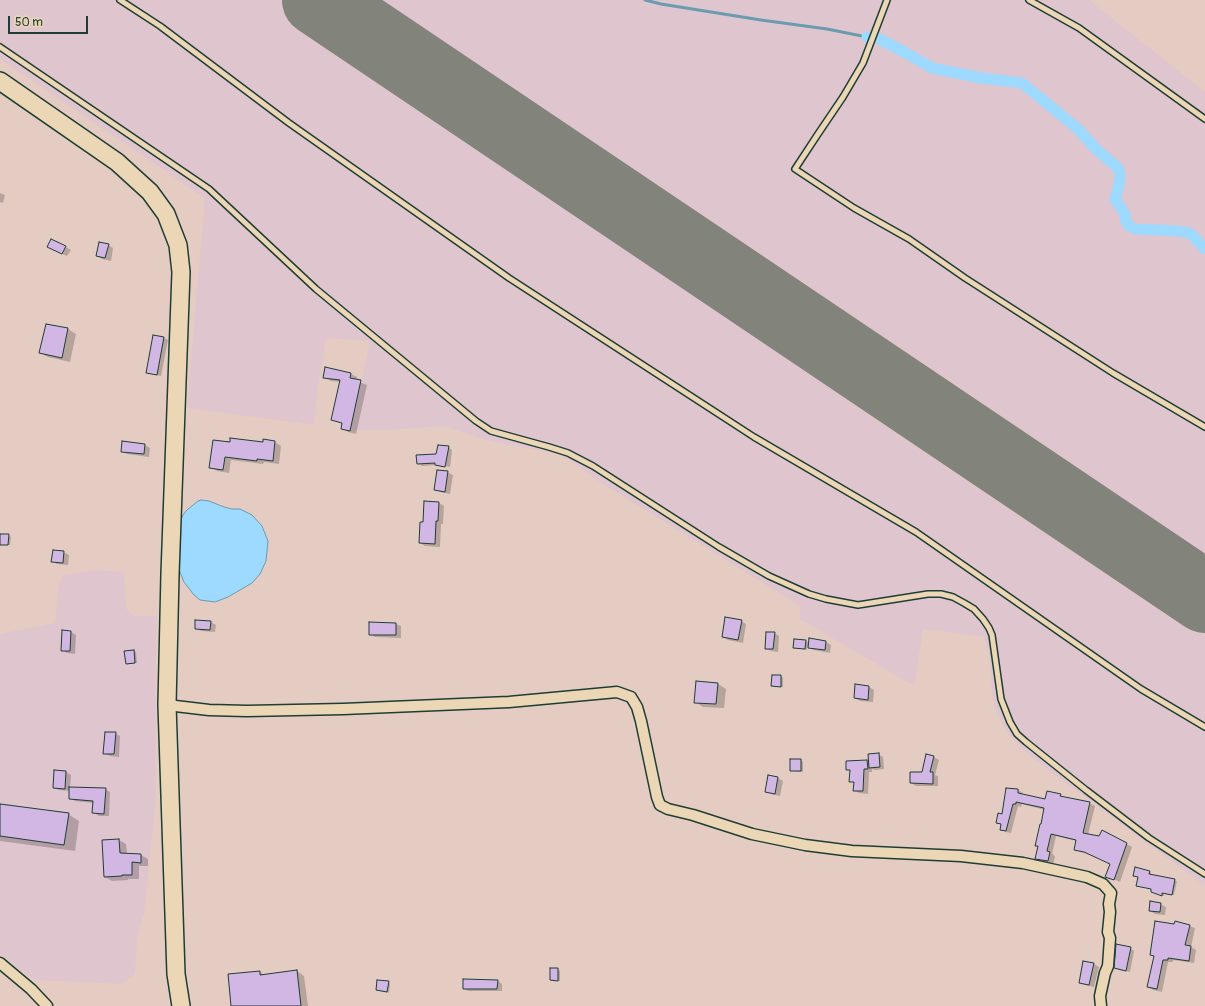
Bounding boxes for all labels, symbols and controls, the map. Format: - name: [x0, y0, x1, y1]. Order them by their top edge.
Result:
- scale bar: [10, 8, 90, 34]
- text: 50 m: [15, 15, 43, 30]

